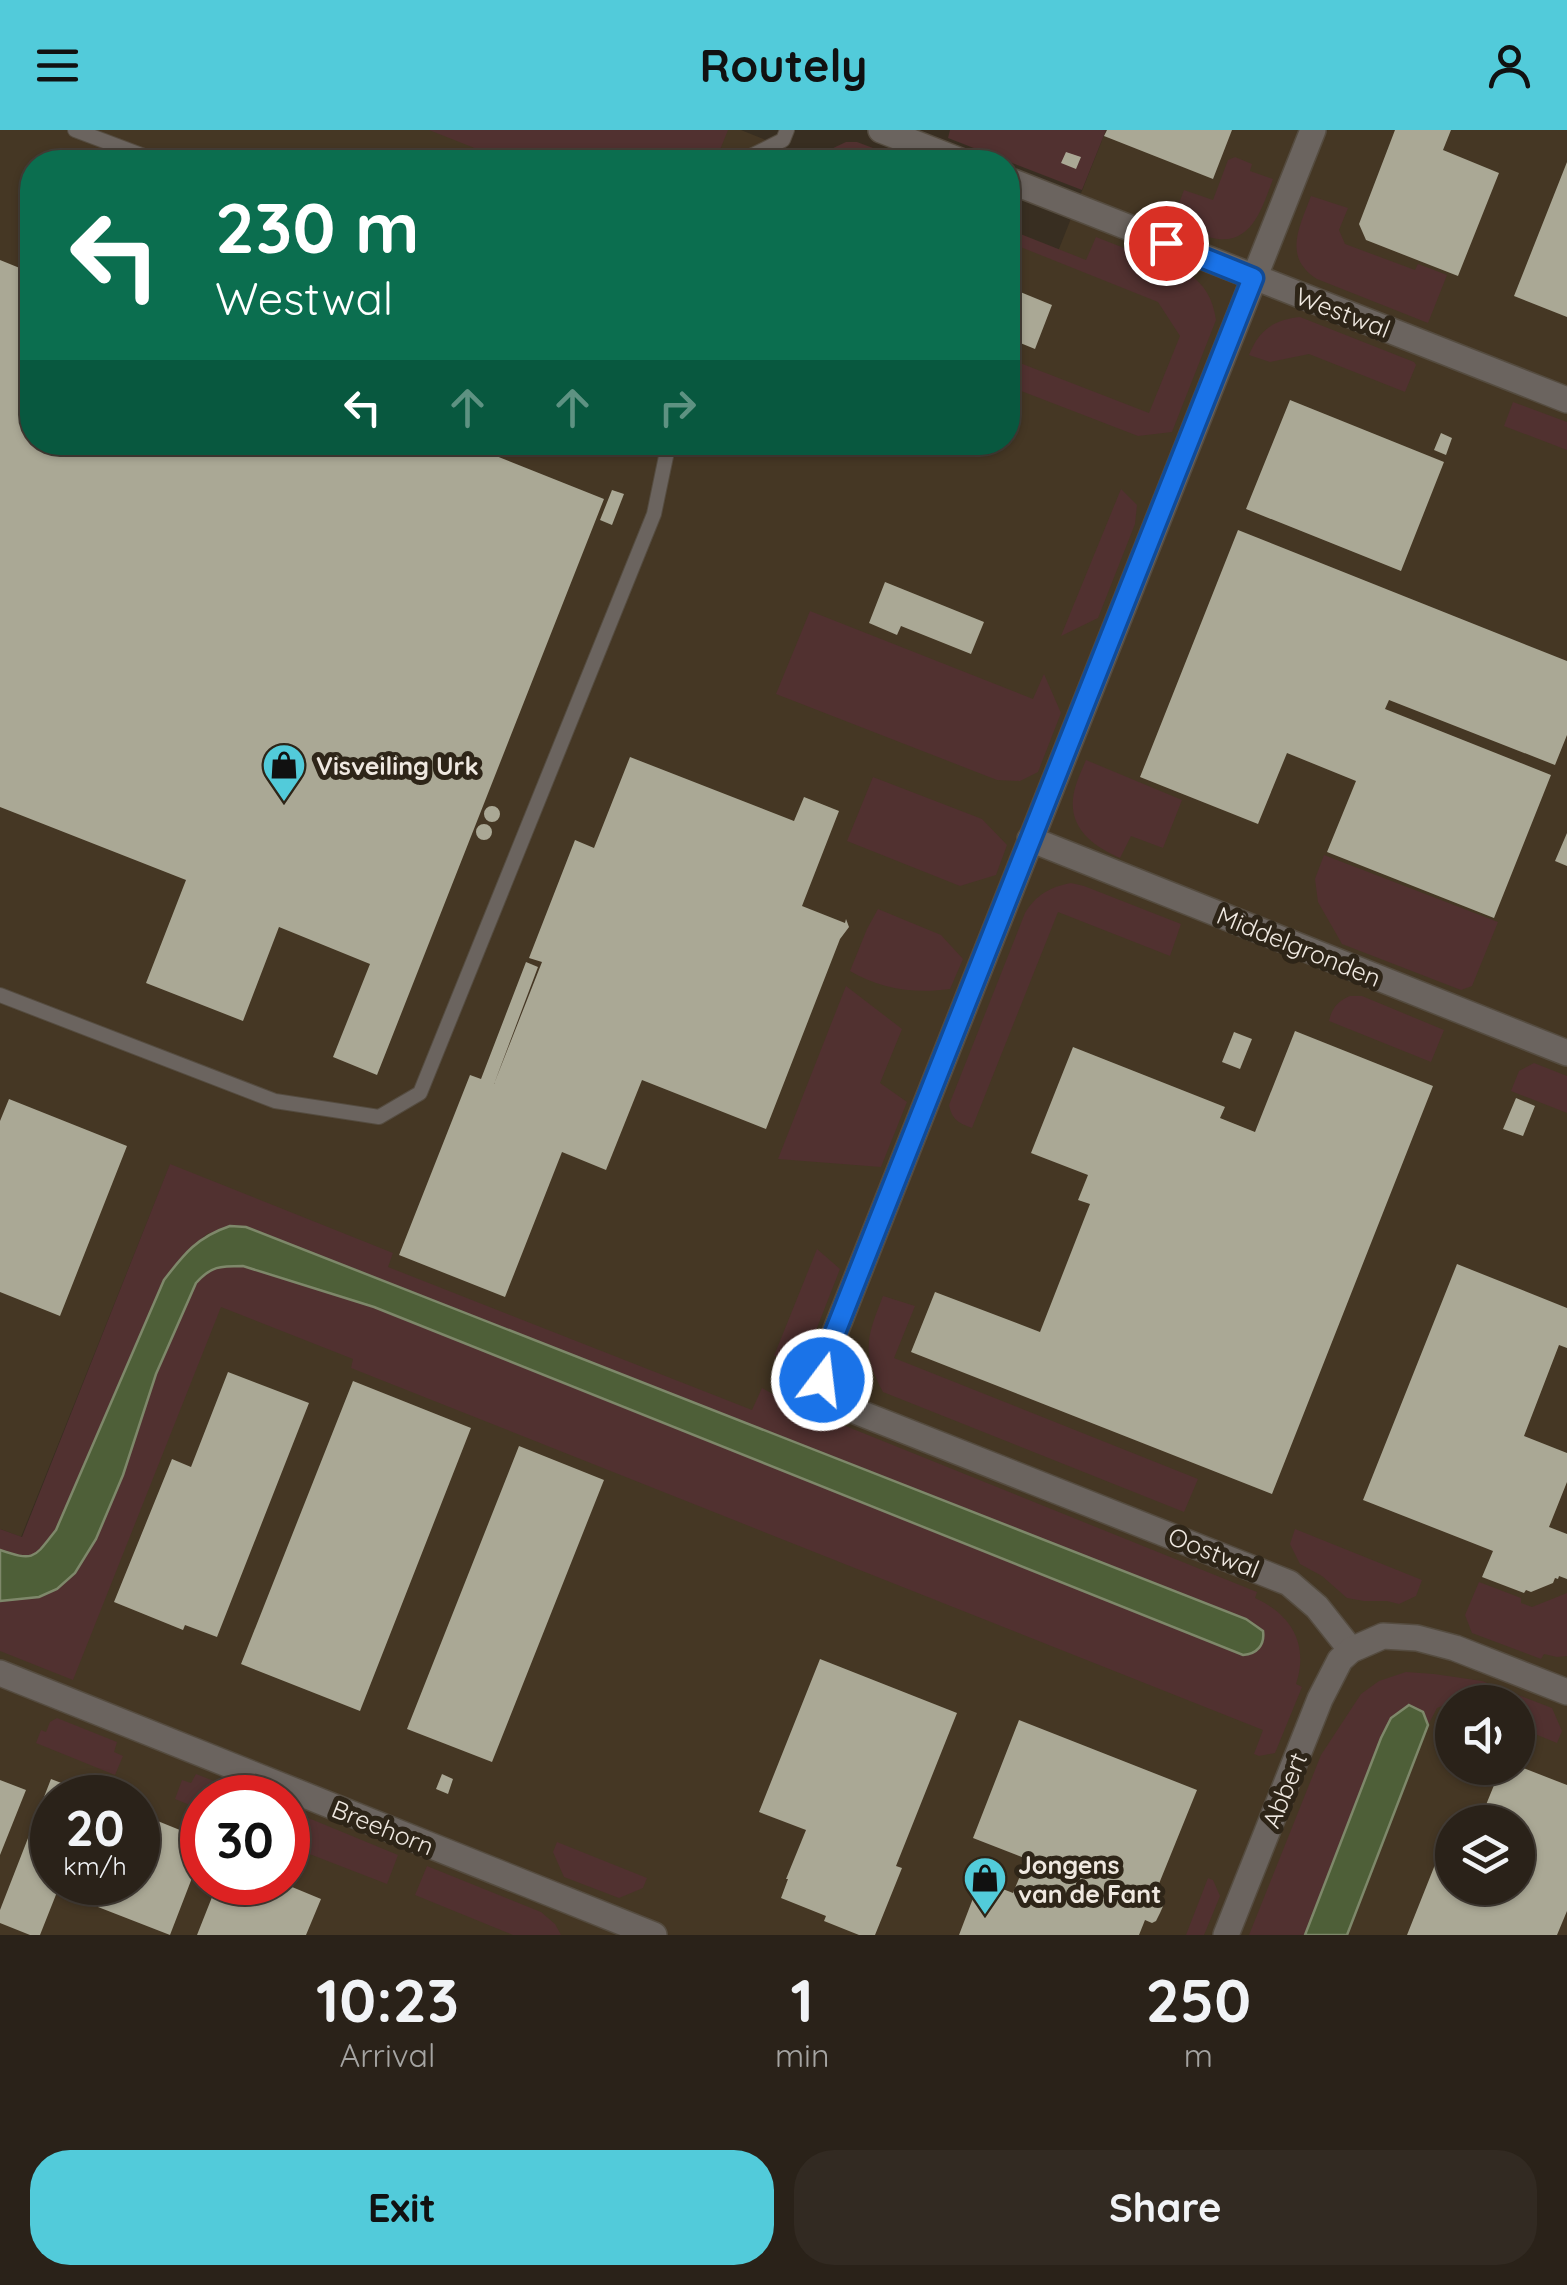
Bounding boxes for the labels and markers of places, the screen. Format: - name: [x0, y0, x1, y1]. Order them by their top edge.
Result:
- pin: [1124, 201, 1209, 286]
- shop icon: Visveiling Urk: [261, 742, 307, 803]
- place label: Visveiling Urk: [316, 750, 479, 781]
- place label: Jongens van de Fant: [1018, 1849, 1161, 1909]
- shop icon: Jongens van de Fant: [962, 1855, 1008, 1916]

